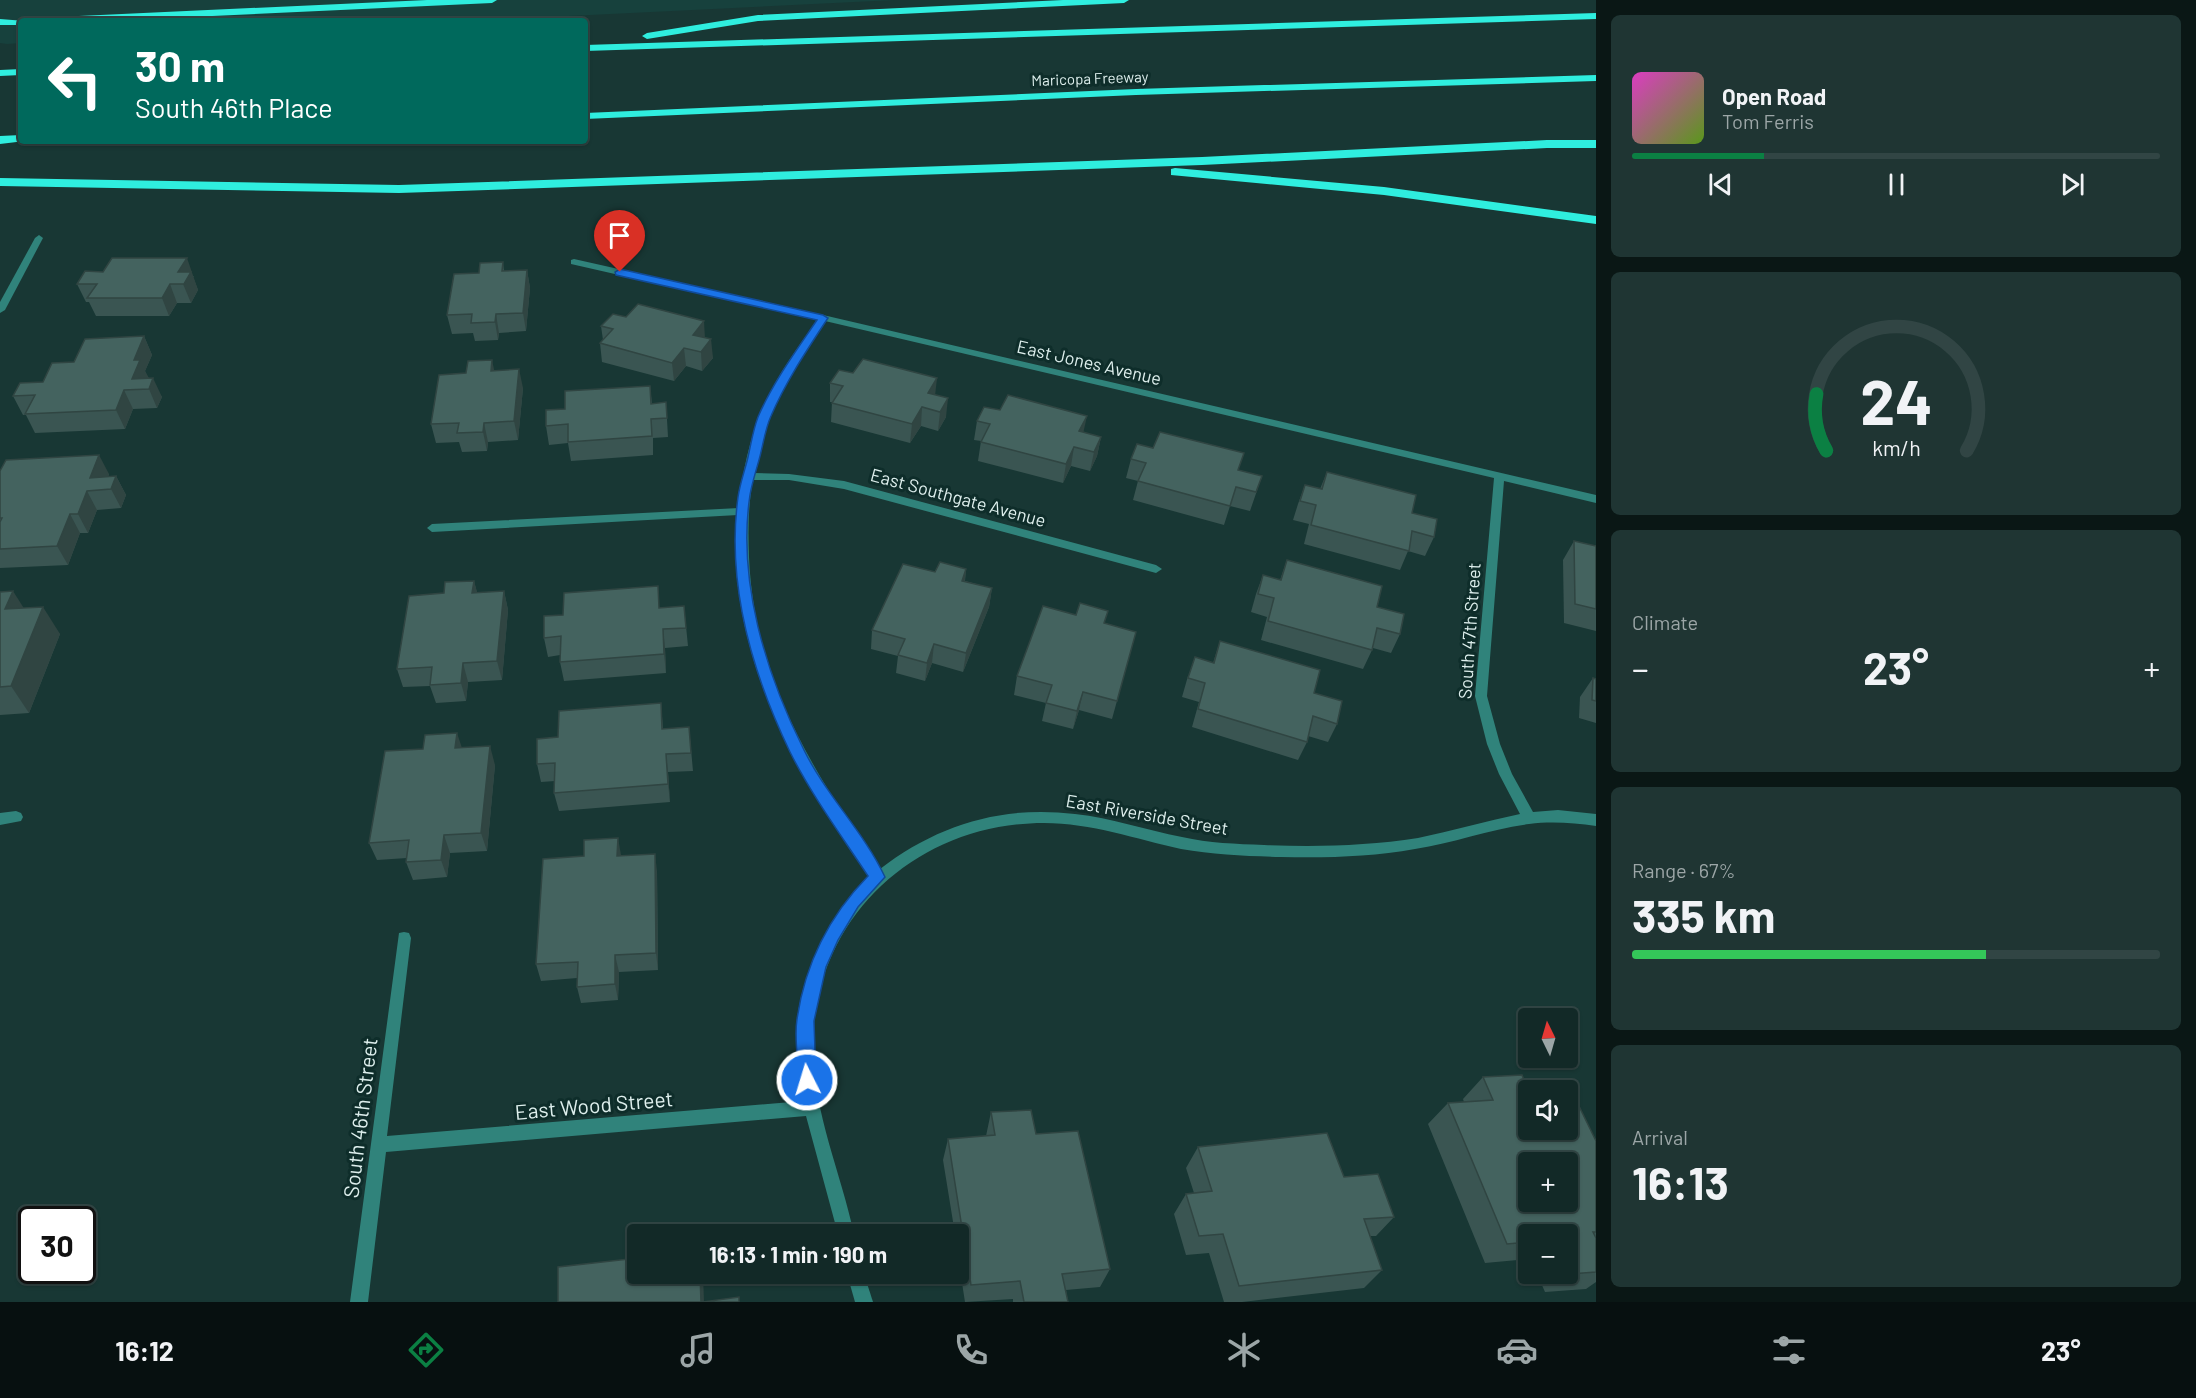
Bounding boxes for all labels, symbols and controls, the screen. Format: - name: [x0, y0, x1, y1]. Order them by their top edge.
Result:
- text: 30 m: [135, 40, 225, 90]
- icon: left: [36, 42, 114, 120]
- street label: Maricopa Freeway: [1031, 67, 1149, 89]
- text: Open Road: [1722, 83, 1826, 109]
- text: South 46th Place: [135, 91, 333, 123]
- text: Tom Ferris: [1722, 109, 1814, 133]
- icon: previous: [1704, 168, 1737, 201]
- icon: pause: [1880, 168, 1913, 201]
- icon: next: [2056, 168, 2089, 201]
- pin: [594, 210, 645, 272]
- icon: arrive: [603, 219, 636, 252]
- street label: East Jones Avenue: [1015, 335, 1164, 389]
- text: 24: [1860, 363, 1932, 437]
- text: km/h: [1872, 435, 1920, 460]
- street label: East Southgate Avenue: [868, 463, 1048, 531]
- street label: South 47th Street: [1453, 562, 1485, 700]
- text: Climate: [1632, 610, 1698, 634]
- text: 23°: [1863, 640, 1929, 694]
- text: −: [1632, 648, 1649, 688]
- text: +: [2143, 648, 2160, 688]
- street label: East Riverside Street: [1064, 789, 1230, 839]
- text: Range · 67%: [1632, 858, 1736, 882]
- text: 335 km: [1632, 888, 1775, 942]
- north arrow: [1518, 1008, 1578, 1068]
- map controls: [1518, 1008, 1578, 1284]
- street label: South 46th Street: [337, 1036, 382, 1199]
- position arrow: [775, 1048, 839, 1112]
- button: sound: [1518, 1080, 1578, 1140]
- street label: East Wood Street: [514, 1085, 674, 1124]
- text: Arrival: [1632, 1125, 1688, 1149]
- button: +: [1518, 1152, 1578, 1212]
- text: 16:13: [1632, 1155, 1729, 1209]
- speed limit sign: 30: [18, 1206, 96, 1284]
- button: −: [1518, 1224, 1578, 1284]
- text: 16:13 · 1 min · 190 m: [709, 1241, 887, 1267]
- icon: directions: [405, 1329, 447, 1371]
- icon: music: [677, 1329, 719, 1371]
- icon: phone: [950, 1329, 992, 1371]
- icon: climate: [1223, 1329, 1265, 1371]
- icon: car: [1496, 1329, 1538, 1371]
- icon: filters: [1768, 1329, 1810, 1371]
- text: 16:12: [115, 1334, 174, 1366]
- text: 23°: [2041, 1334, 2081, 1366]

